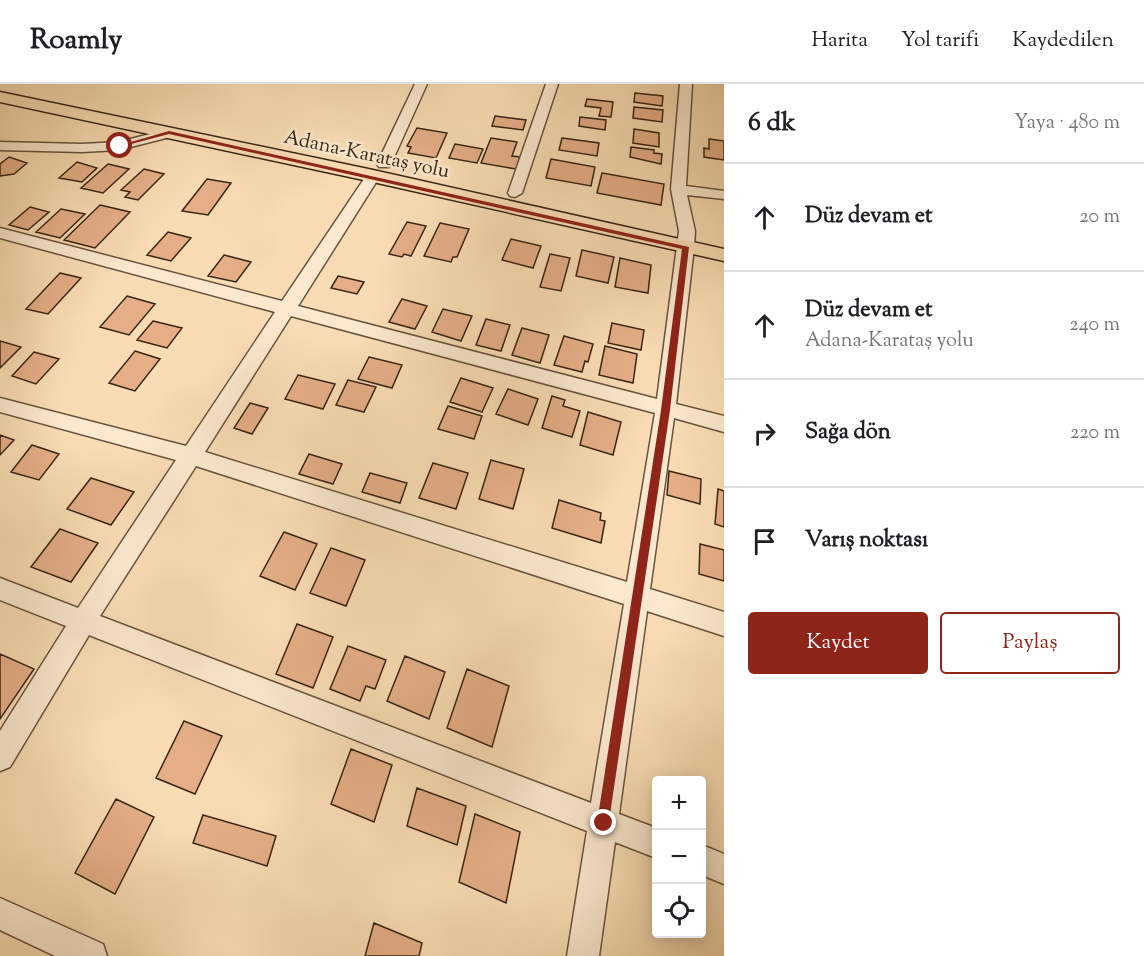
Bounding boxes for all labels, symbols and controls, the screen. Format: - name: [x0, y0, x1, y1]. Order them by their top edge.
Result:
- text: Roamly: [30, 21, 122, 61]
- text: Harita: [811, 26, 868, 56]
- text: Yol tarifi: [901, 26, 979, 56]
- text: Kaydedilen: [1012, 26, 1114, 56]
- text: 6 dk: [748, 105, 796, 142]
- text: Yaya · 480 m: [1014, 109, 1120, 138]
- street label: Adana-Karataş yolu: [281, 124, 453, 187]
- route start: [106, 132, 132, 158]
- icon: ahead: [748, 201, 781, 234]
- text: Düz devam et: [805, 201, 932, 233]
- text: 20 m: [1079, 203, 1120, 232]
- text: Düz devam et: [805, 295, 932, 327]
- icon: ahead: [748, 309, 781, 342]
- text: 240 m: [1069, 311, 1120, 340]
- text: Adana-Karataş yolu: [805, 327, 974, 356]
- icon: right: [748, 417, 781, 450]
- text: Sağa dön: [805, 417, 891, 449]
- text: 220 m: [1070, 419, 1120, 448]
- icon: arrive: [748, 525, 781, 558]
- text: Varış noktası: [805, 525, 928, 557]
- button: Kaydet: [748, 612, 928, 674]
- button: Paylaş: [940, 612, 1120, 674]
- map controls: [652, 776, 706, 938]
- button: +: [652, 776, 706, 830]
- route end: [590, 809, 616, 835]
- button: −: [652, 830, 706, 884]
- button: locate: [652, 884, 706, 938]

